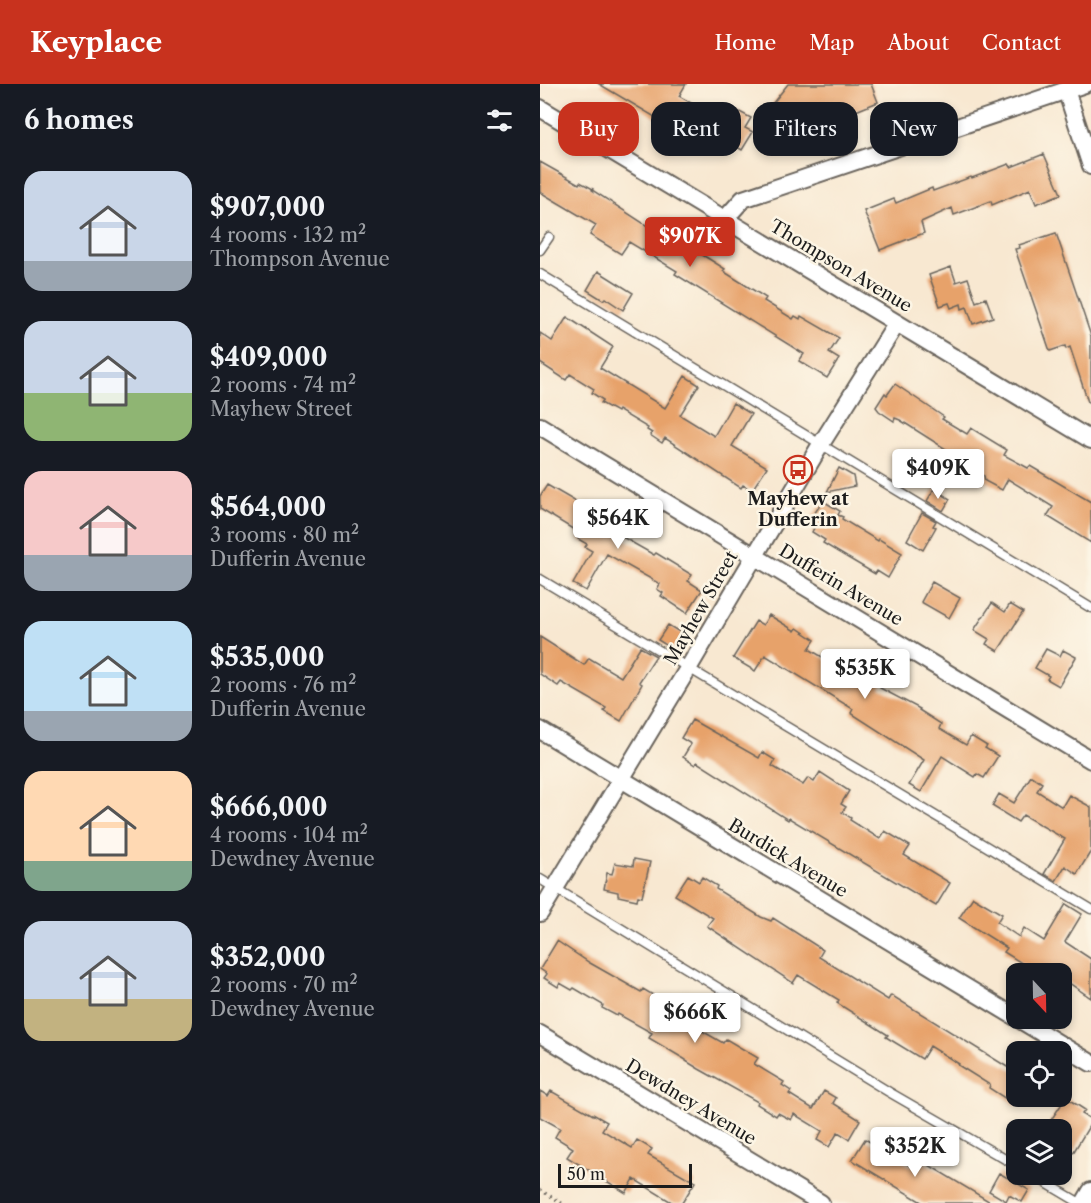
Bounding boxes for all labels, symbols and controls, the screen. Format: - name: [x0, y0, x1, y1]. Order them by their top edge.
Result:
- text: Keyplace: [30, 25, 162, 59]
- text: Home: [715, 30, 776, 55]
- text: Map: [809, 30, 854, 55]
- text: About: [887, 30, 949, 55]
- text: Contact: [982, 30, 1061, 55]
- chip: Buy: [558, 102, 639, 156]
- chip: Rent: [651, 102, 741, 156]
- chip: Filters: [753, 102, 858, 156]
- chip: New: [870, 102, 958, 156]
- text: 6 homes: [24, 104, 134, 136]
- icon: filters: [483, 104, 516, 137]
- text: $907,000: [210, 191, 325, 223]
- icon: home: [72, 195, 144, 267]
- street label: Thompson Avenue: [766, 215, 916, 317]
- pin: $907K: [648, 217, 732, 268]
- text: 4 rooms · 132 m²: [210, 223, 366, 247]
- text: $907K: [659, 224, 721, 248]
- text: Thompson Avenue: [210, 247, 390, 271]
- text: $409,000: [210, 341, 327, 373]
- icon: home: [72, 345, 144, 417]
- text: 2 rooms · 74 m²: [210, 373, 356, 397]
- text: Mayhew Street: [210, 397, 352, 421]
- pin: $409K: [896, 449, 980, 500]
- bus stop icon: Mayhew at Dufferin: [782, 454, 814, 486]
- text: $409K: [906, 456, 970, 480]
- place label: Mayhew at Dufferin: [747, 488, 850, 531]
- text: $564,000: [210, 491, 326, 523]
- icon: home: [72, 495, 144, 567]
- pin: $564K: [576, 499, 660, 550]
- text: $564K: [587, 506, 649, 530]
- text: 3 rooms · 80 m²: [210, 523, 359, 547]
- street label: Dufferin Avenue: [775, 539, 907, 631]
- street label: Mayhew Street: [659, 546, 743, 669]
- text: Dufferin Avenue: [210, 547, 366, 571]
- text: $535,000: [210, 641, 324, 673]
- icon: home: [72, 645, 144, 717]
- pin: $535K: [823, 649, 907, 700]
- text: $535K: [835, 656, 895, 680]
- text: 2 rooms · 76 m²: [210, 673, 356, 697]
- text: Dufferin Avenue: [210, 697, 366, 721]
- text: $666,000: [210, 791, 328, 823]
- icon: home: [72, 795, 144, 867]
- street label: Burdick Avenue: [724, 814, 852, 902]
- text: 4 rooms · 104 m²: [210, 823, 368, 847]
- text: Dewdney Avenue: [210, 847, 375, 871]
- text: $352,000: [210, 941, 325, 973]
- icon: home: [72, 945, 144, 1017]
- north arrow: [1006, 963, 1072, 1029]
- map controls: [1006, 963, 1072, 1185]
- text: 2 rooms · 70 m²: [210, 973, 358, 997]
- pin: $666K: [653, 993, 737, 1044]
- text: Dewdney Avenue: [210, 997, 375, 1021]
- text: $666K: [664, 1000, 727, 1024]
- button: locate: [1006, 1041, 1072, 1107]
- street label: Dewdney Avenue: [622, 1054, 760, 1150]
- button: layers: [1006, 1119, 1072, 1185]
- pin: $352K: [873, 1127, 957, 1178]
- text: $352K: [884, 1134, 946, 1158]
- scale bar: [558, 1161, 692, 1188]
- text: 50 m: [567, 1164, 605, 1184]

